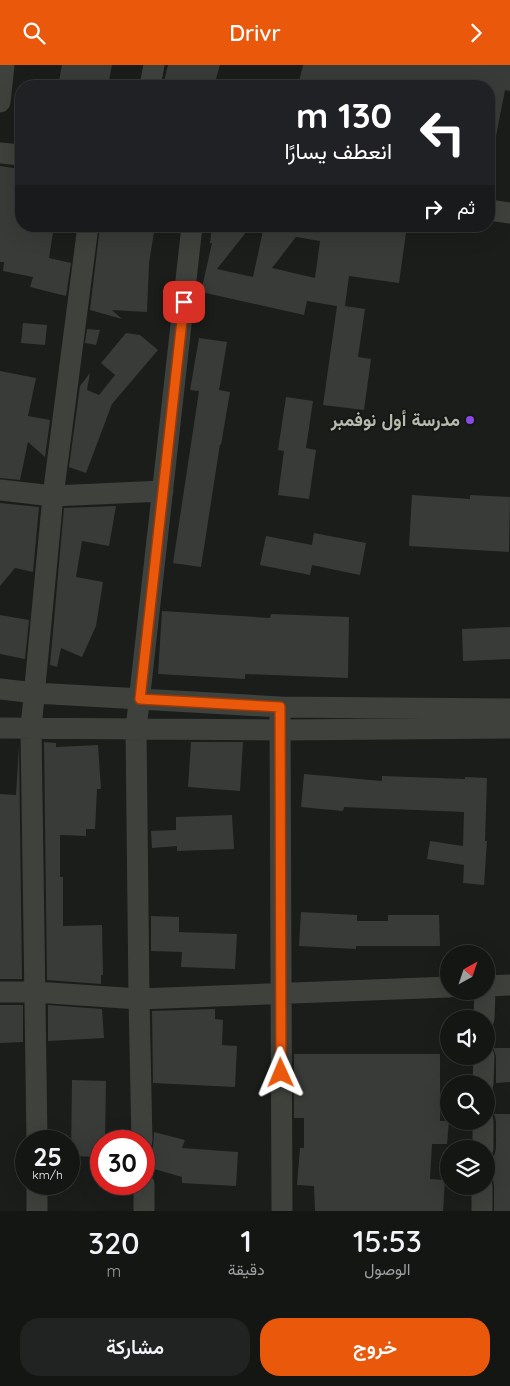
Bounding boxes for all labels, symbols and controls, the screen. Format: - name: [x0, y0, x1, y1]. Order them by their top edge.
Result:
- icon: search: [20, 19, 48, 47]
- text: Drivr: [229, 19, 281, 47]
- icon: forward: [462, 19, 490, 47]
- text: 130 m: [296, 93, 392, 137]
- icon: left: [410, 100, 475, 165]
- text: انعطف يسارًا: [284, 137, 392, 165]
- icon: right: [419, 195, 447, 223]
- text: ثم: [457, 195, 475, 219]
- pin: [163, 281, 205, 323]
- icon: arrive: [170, 288, 198, 316]
- place label: مدرسة أول نوفمبر: [330, 408, 460, 431]
- marker: مدرسة أول نوفمبر: [464, 414, 476, 426]
- north arrow: [440, 945, 495, 1000]
- map controls: [440, 945, 495, 1195]
- button: sound: [440, 1010, 495, 1065]
- position arrow: [254, 1046, 306, 1098]
- button: search: [440, 1075, 495, 1130]
- speed limit sign: 30: [90, 1130, 155, 1195]
- button: layers: [440, 1140, 495, 1195]
- text: 25: [33, 1141, 62, 1172]
- text: km/h: [32, 1167, 63, 1182]
- text: 1: [240, 1222, 252, 1260]
- text: 15:53: [353, 1222, 422, 1260]
- text: 320: [88, 1224, 139, 1262]
- text: دقيقة: [228, 1259, 265, 1279]
- text: الوصول: [364, 1259, 410, 1279]
- text: m: [107, 1261, 121, 1281]
- button: مشاركة: [20, 1318, 250, 1376]
- button: خروج: [260, 1318, 490, 1376]

